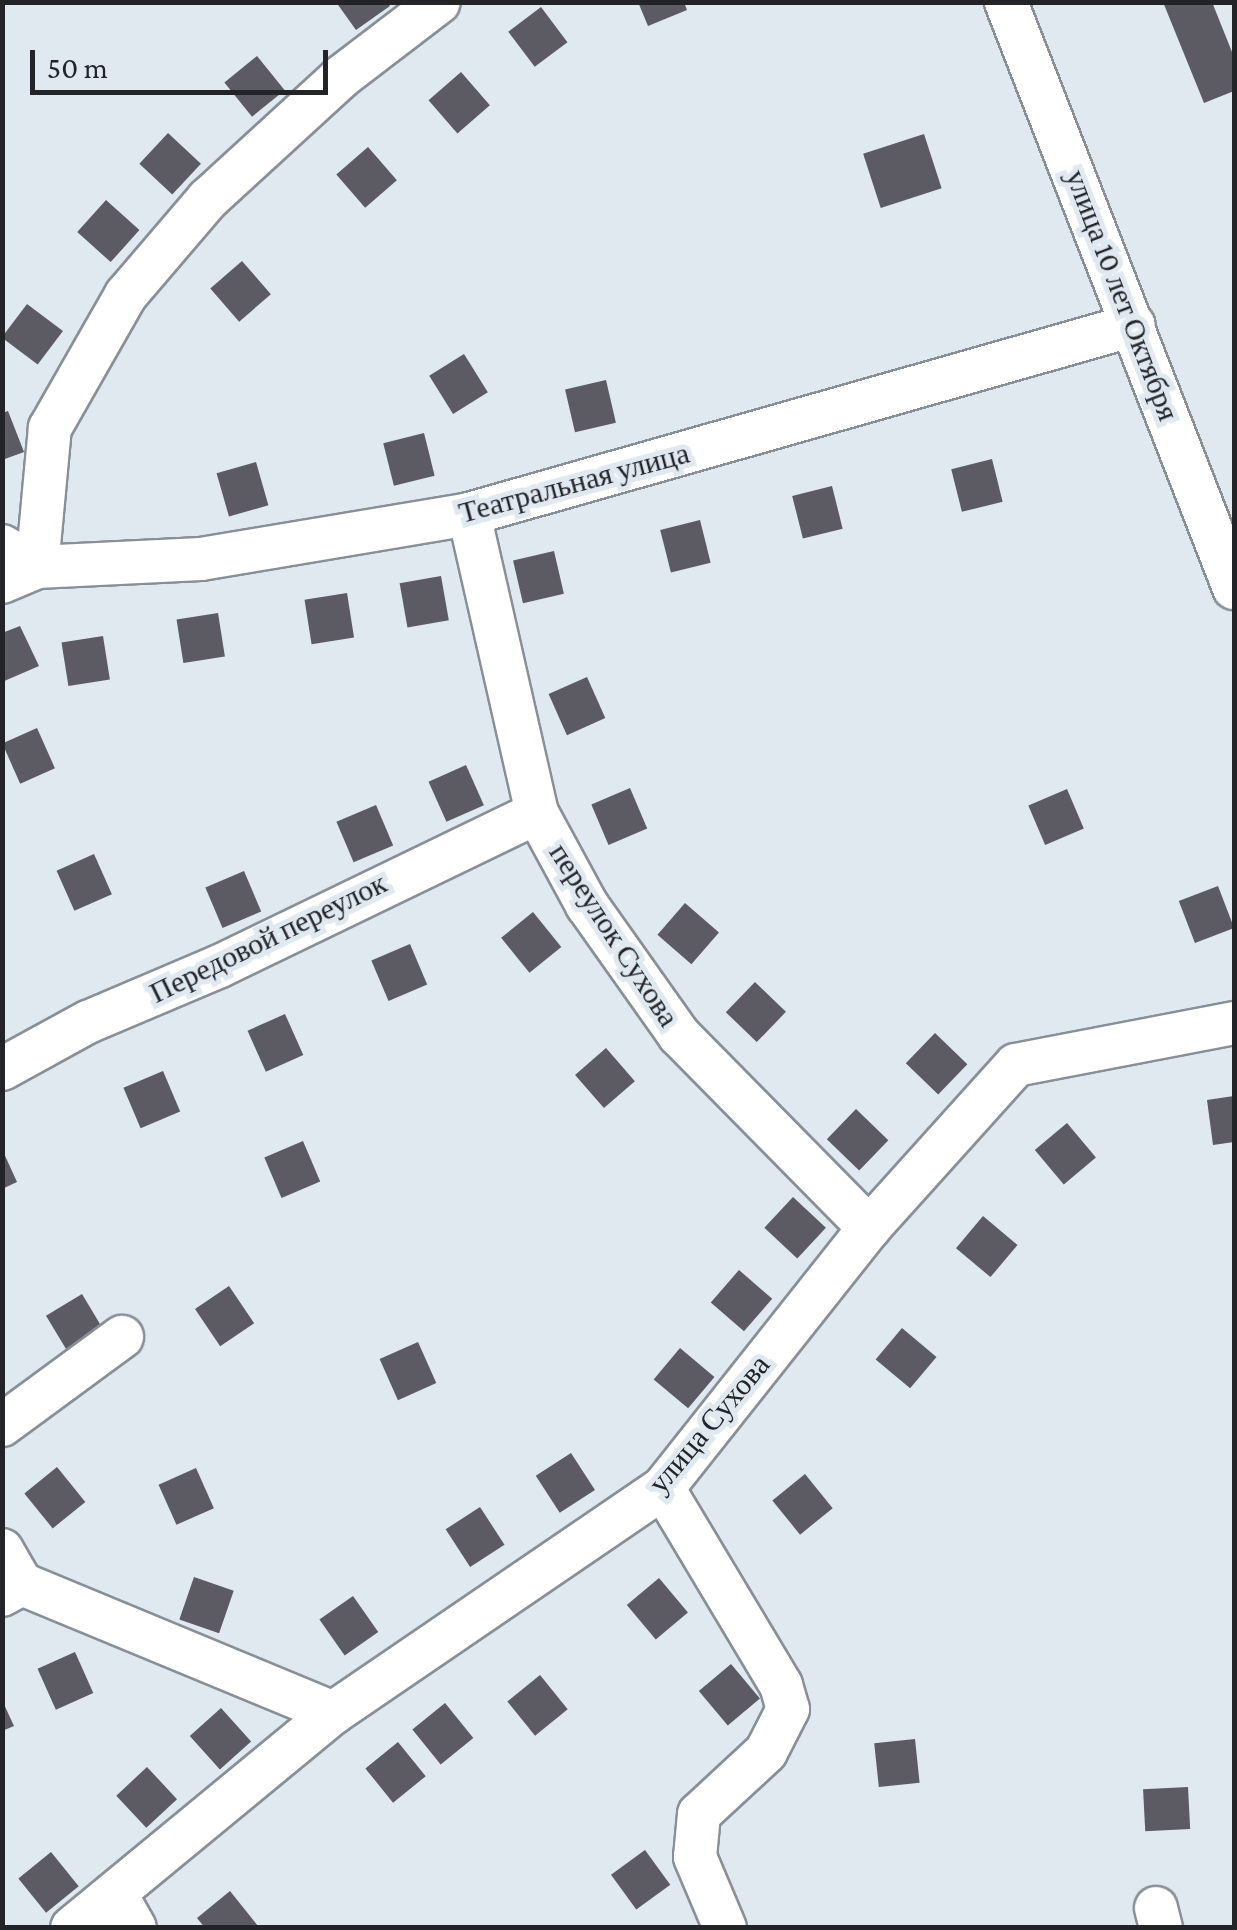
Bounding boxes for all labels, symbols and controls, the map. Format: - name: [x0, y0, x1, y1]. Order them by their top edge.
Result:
- scale bar: [35, 30, 332, 92]
- text: 50 m: [47, 51, 108, 84]
- street label: улица 10 лет Октября: [1058, 165, 1186, 425]
- street label: Театральная улица: [455, 435, 693, 531]
- street label: переулок Сухова: [541, 837, 687, 1033]
- street label: Передовой переулок: [144, 865, 392, 1011]
- street label: улица Сухова: [641, 1347, 777, 1501]

